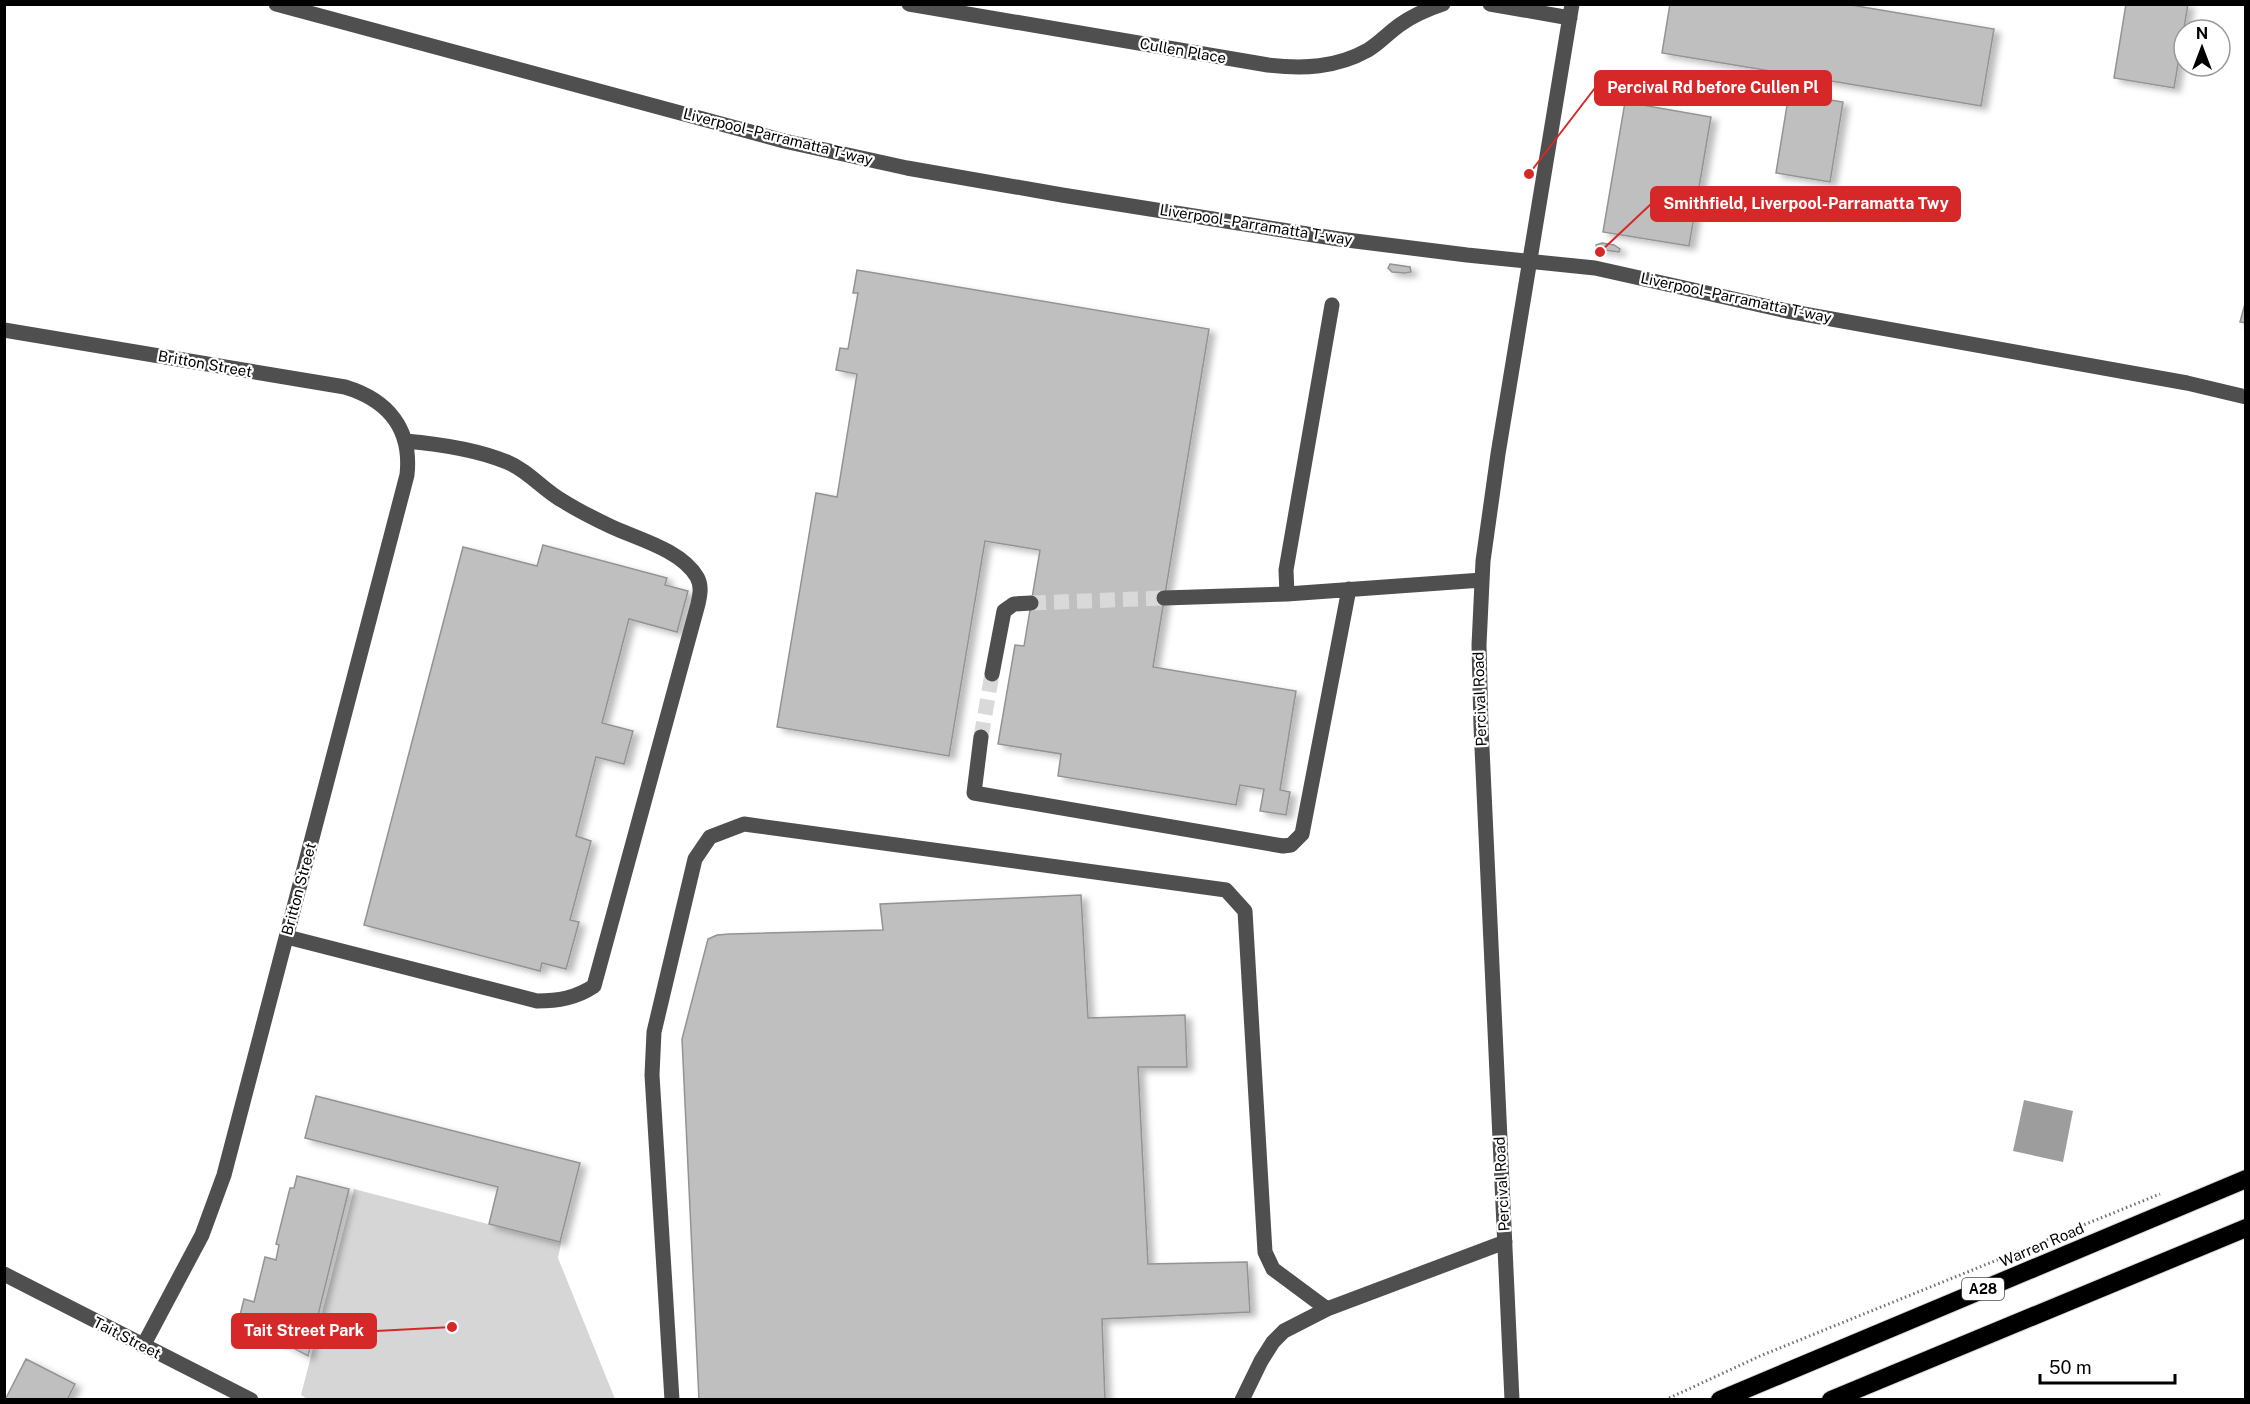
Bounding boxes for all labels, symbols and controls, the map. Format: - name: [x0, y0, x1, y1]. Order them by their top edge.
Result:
- north arrow: [2172, 18, 2232, 78]
- text: N: [2196, 24, 2208, 43]
- street label: Cullen Place: [1139, 35, 1228, 66]
- callout: Percival Rd before Cullen Pl: [1595, 71, 1831, 105]
- text: Percival Rd before Cullen Pl: [1607, 78, 1819, 97]
- street label: Liverpool–Parramatta T-way: [682, 105, 875, 168]
- callout: Smithfield, Liverpool-Parramatta Twy: [1651, 187, 1960, 221]
- text: Smithfield, Liverpool-Parramatta Twy: [1663, 194, 1949, 213]
- street label: Liverpool–Parramatta T-way: [1159, 201, 1354, 248]
- street label: Liverpool–Parramatta T-way: [1639, 269, 1833, 326]
- street label: Britton Street: [157, 347, 253, 380]
- street label: Percival Road: [1469, 651, 1490, 747]
- street label: Britton Street: [278, 841, 319, 937]
- street label: Percival Road: [1491, 1136, 1512, 1232]
- street label: Warren Road: [1997, 1219, 2086, 1270]
- road number: A28: [1962, 1278, 2004, 1300]
- street label: Tait Street: [91, 1313, 164, 1362]
- callout: Tait Street Park: [232, 1314, 376, 1348]
- text: Tait Street Park: [244, 1321, 364, 1340]
- scale bar: [2040, 1347, 2175, 1385]
- text: 50 m: [2049, 1357, 2092, 1378]

